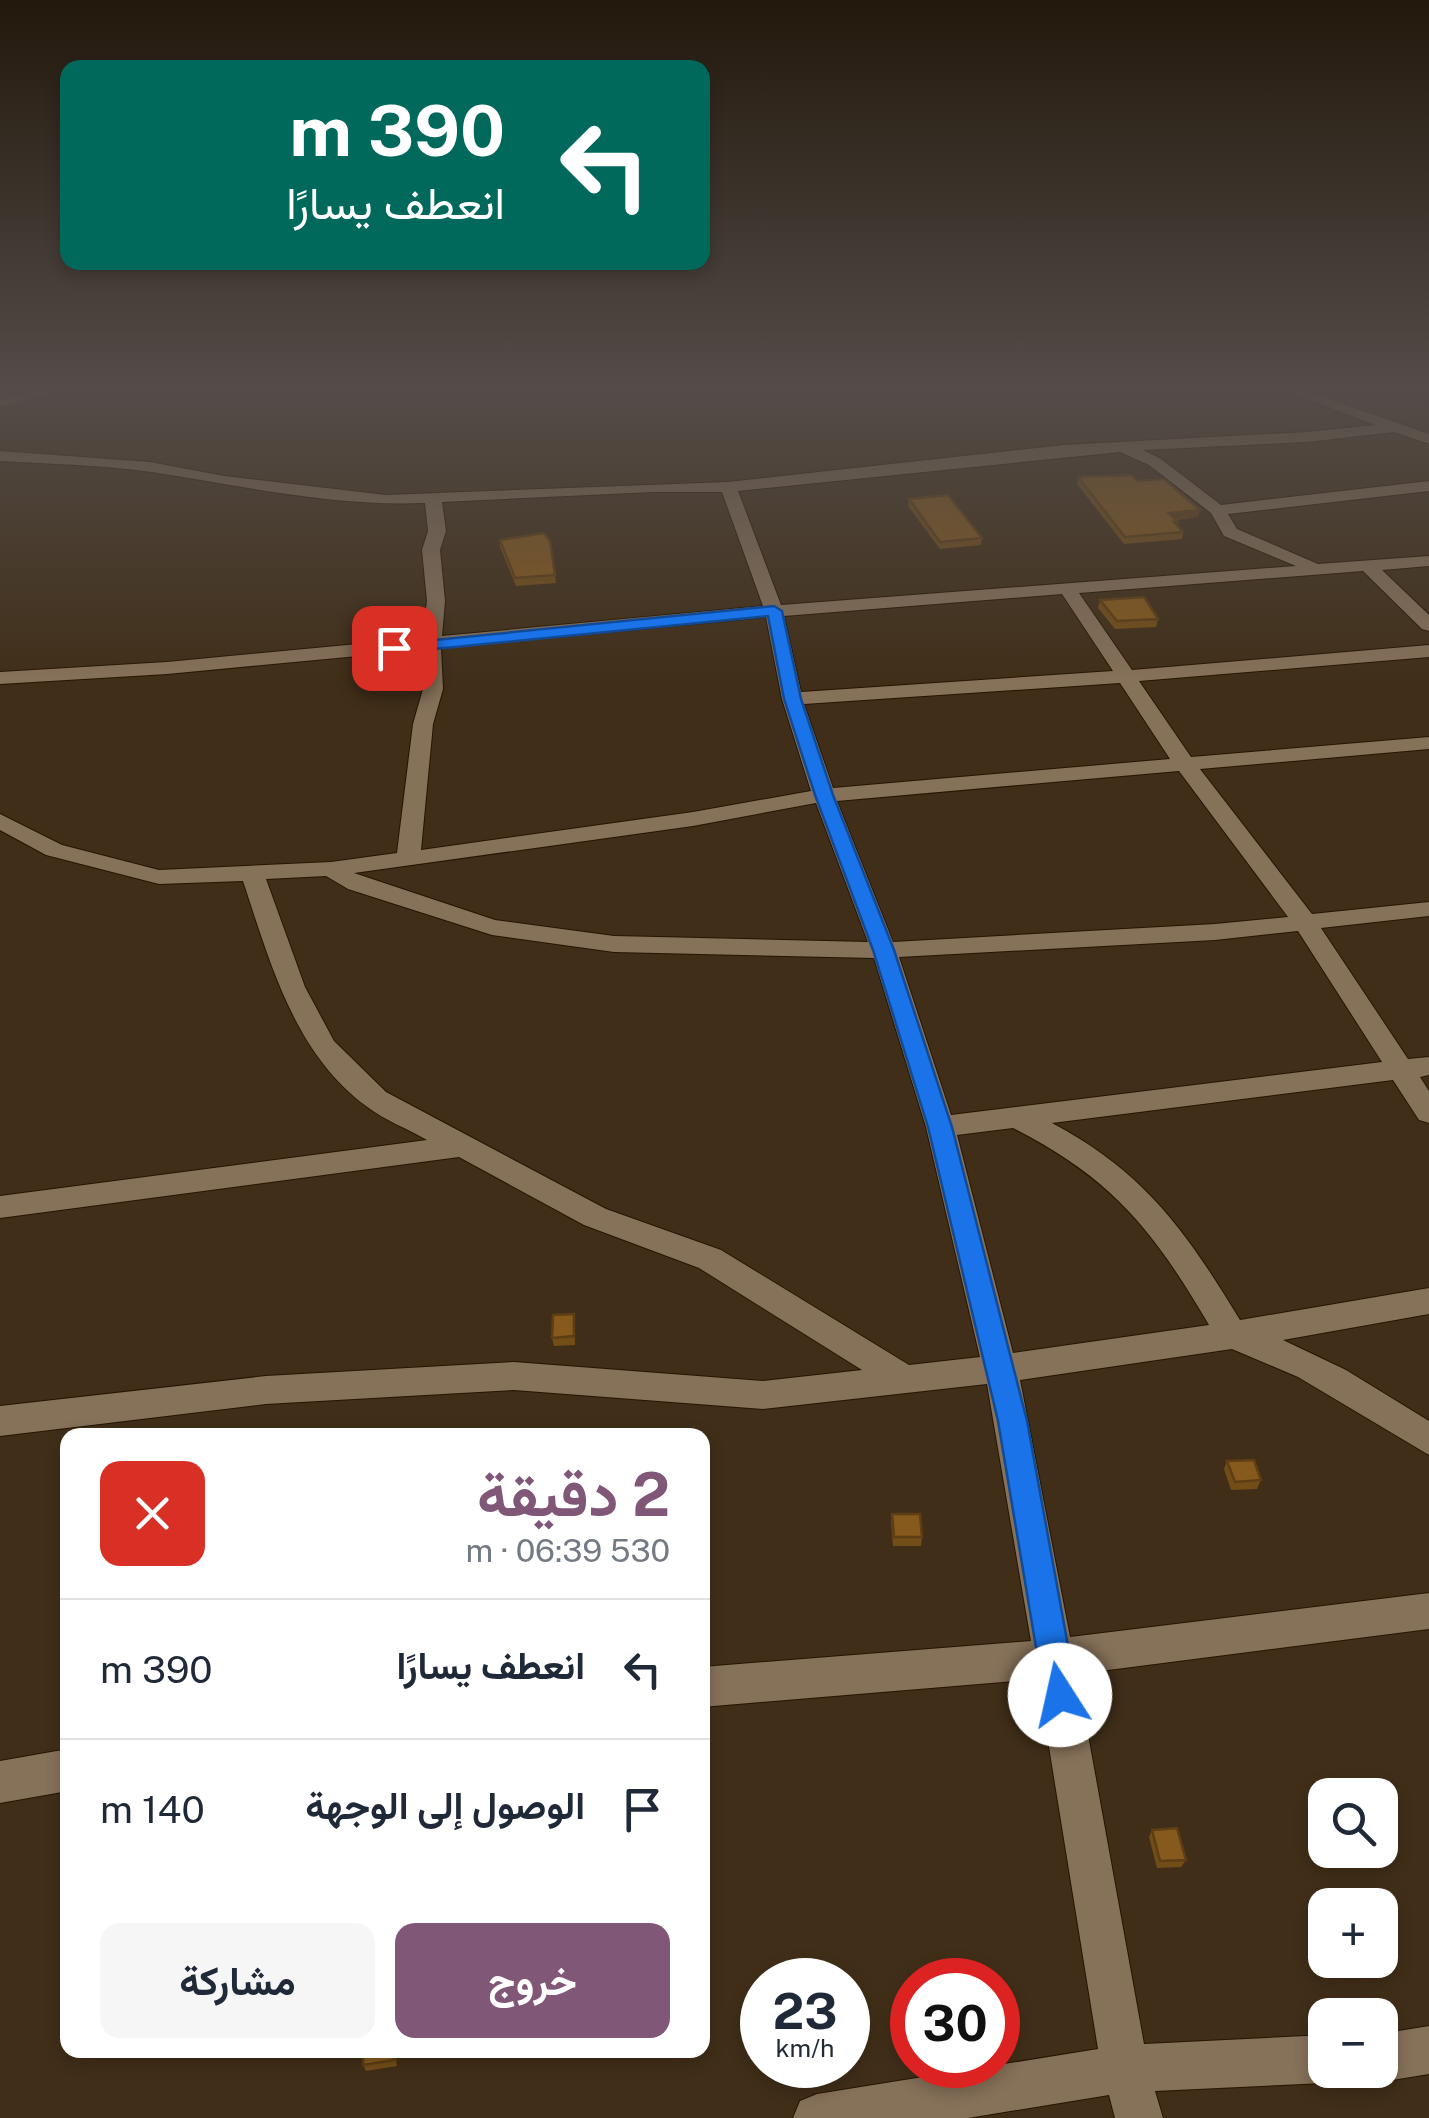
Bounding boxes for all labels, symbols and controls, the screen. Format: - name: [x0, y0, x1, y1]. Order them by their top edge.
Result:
- text: 390 m: [289, 89, 505, 172]
- icon: left: [540, 100, 670, 230]
- text: انعطف يسارًا: [286, 176, 505, 229]
- pin: [352, 606, 437, 691]
- icon: arrive: [367, 621, 422, 676]
- text: 2 دقيقة: [477, 1459, 670, 1530]
- button: close: [100, 1461, 205, 1566]
- text: 530 m · 06:39: [465, 1532, 670, 1569]
- icon: left: [615, 1642, 670, 1697]
- text: انعطف يسارًا: [397, 1643, 585, 1688]
- position arrow: [1008, 1643, 1112, 1747]
- text: 390 m: [100, 1647, 213, 1692]
- map controls: [1308, 1778, 1398, 2088]
- button: search: [1308, 1778, 1398, 1868]
- icon: arrive: [615, 1782, 670, 1837]
- text: الوصول إلى الوجهة: [305, 1783, 585, 1828]
- text: 140 m: [100, 1787, 205, 1832]
- button: +: [1308, 1888, 1398, 1978]
- button: مشاركة: [100, 1923, 375, 2038]
- button: خروج: [395, 1923, 670, 2038]
- speed limit sign: 30: [890, 1958, 1020, 2088]
- text: 23: [772, 1981, 838, 2040]
- button: −: [1308, 1998, 1398, 2088]
- text: km/h: [776, 2033, 834, 2063]

